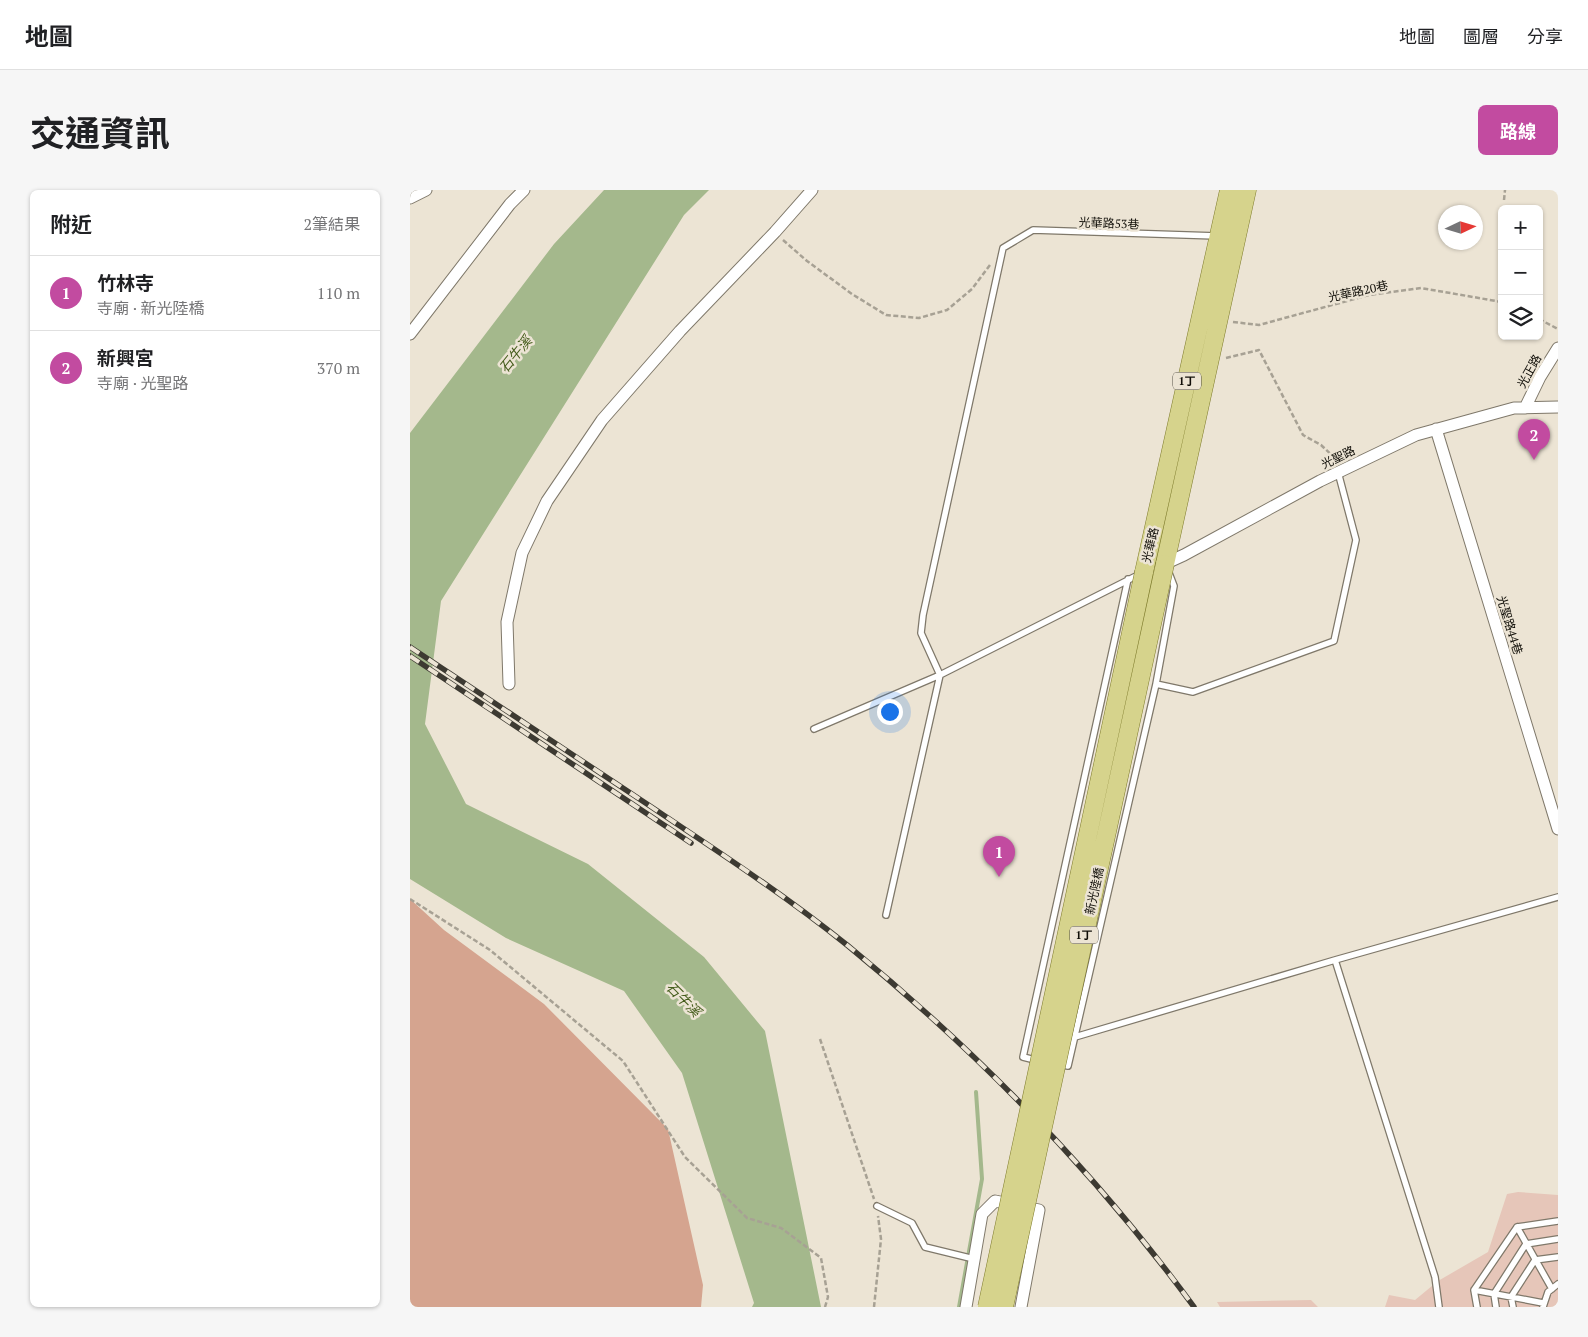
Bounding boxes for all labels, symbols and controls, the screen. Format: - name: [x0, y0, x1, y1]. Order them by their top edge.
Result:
- text: 地圖: [25, 20, 73, 52]
- text: 地圖: [1399, 24, 1435, 48]
- text: 圖層: [1463, 24, 1499, 48]
- text: 分享: [1527, 24, 1563, 48]
- button: 路線: [1478, 105, 1558, 155]
- text: 交通資訊: [30, 110, 170, 156]
- north arrow: [1438, 205, 1483, 250]
- map controls: [1498, 205, 1543, 340]
- button: +: [1498, 205, 1543, 250]
- text: 附近: [50, 210, 92, 238]
- text: 2筆結果: [303, 213, 360, 235]
- street label: 光華路53巷: [1078, 214, 1140, 232]
- button: −: [1498, 250, 1543, 295]
- text: 竹林寺: [97, 270, 154, 295]
- street label: 光華路20巷: [1327, 277, 1389, 305]
- text: 1: [61, 282, 71, 304]
- text: 110 m: [317, 282, 360, 304]
- button: layers: [1498, 295, 1543, 340]
- text: 寺廟 · 新光陸橋: [97, 297, 205, 319]
- water label: 石牛溪: [494, 330, 537, 376]
- text: 新興宮: [97, 345, 154, 370]
- street label: 光正路: [1514, 352, 1544, 390]
- text: 2: [61, 357, 71, 379]
- text: 370 m: [317, 357, 360, 379]
- text: 寺廟 · 光聖路: [97, 372, 189, 394]
- road number: 1丁: [1173, 372, 1201, 390]
- pin: 2: [1518, 419, 1550, 460]
- street label: 光聖路: [1319, 442, 1357, 472]
- street label: 光華路: [1139, 526, 1161, 564]
- street label: 光聖路44巷: [1494, 594, 1526, 656]
- your location: [877, 699, 903, 725]
- pin: 1: [983, 836, 1015, 877]
- street label: 新光陸橋: [1082, 866, 1106, 916]
- road number: 1丁: [1070, 926, 1098, 944]
- water label: 石牛溪: [662, 977, 707, 1022]

